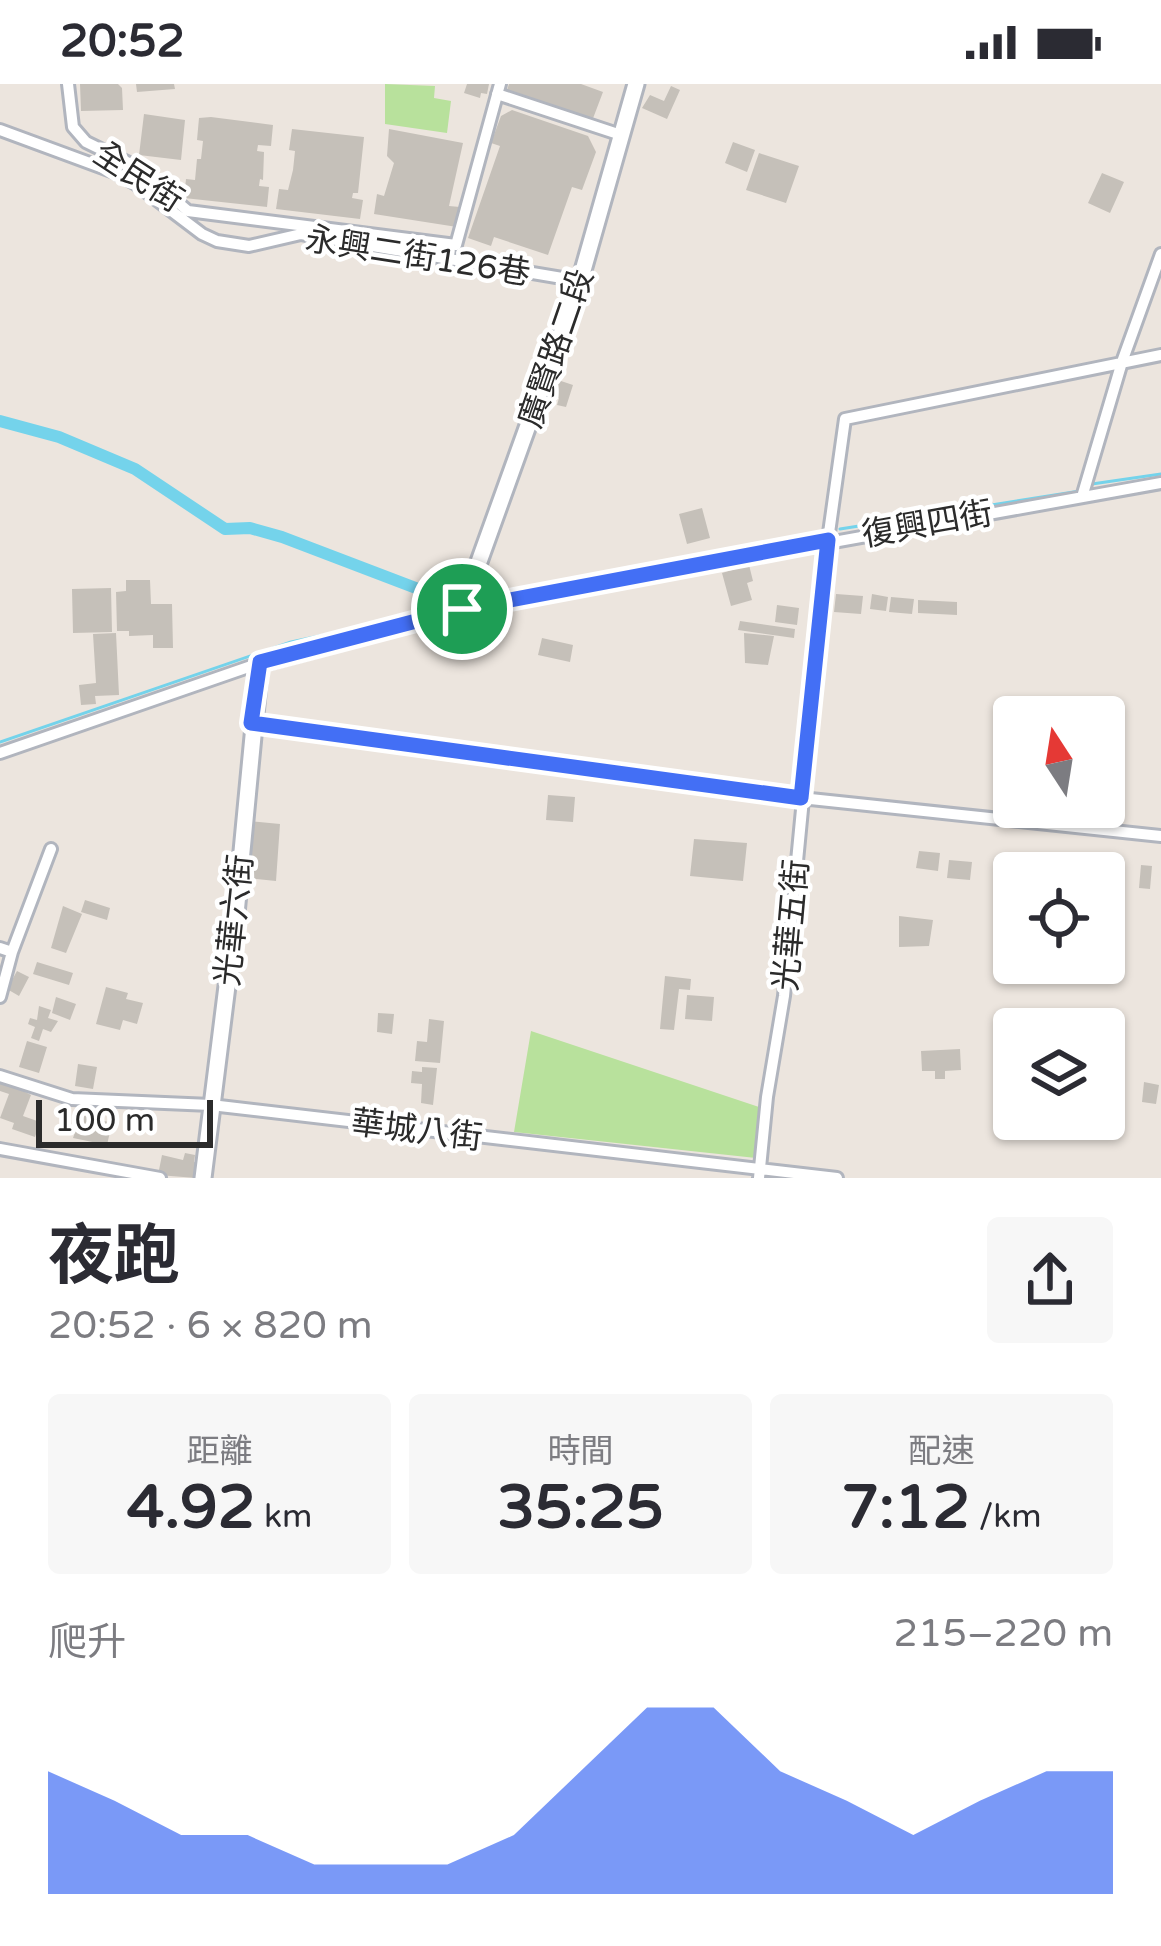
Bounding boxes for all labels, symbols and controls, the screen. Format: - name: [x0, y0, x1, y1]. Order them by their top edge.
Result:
- text: 20:52: [60, 15, 185, 69]
- street label: 全民街: [86, 134, 190, 221]
- street label: 永興二街126巷: [303, 219, 533, 294]
- street label: 廣賢路二段: [511, 264, 602, 433]
- street label: 復興四街: [859, 494, 996, 555]
- pin: [411, 558, 513, 660]
- icon: arrive: [429, 576, 495, 642]
- north arrow: [993, 696, 1125, 828]
- map controls: [993, 696, 1125, 1140]
- street label: 光華六街: [208, 852, 261, 988]
- button: locate: [993, 852, 1125, 984]
- street label: 光華五街: [766, 858, 817, 993]
- button: layers: [993, 1008, 1125, 1140]
- scale bar: [36, 1094, 213, 1147]
- text: 100 m: [54, 1101, 155, 1140]
- street label: 華城八街: [349, 1103, 485, 1158]
- text: 夜跑: [48, 1217, 180, 1297]
- button: share: [987, 1217, 1113, 1343]
- text: 20:52 · 6 × 820 m: [48, 1302, 373, 1349]
- text: 距離: [187, 1432, 253, 1471]
- text: 時間: [548, 1432, 614, 1471]
- text: 配速: [909, 1432, 975, 1471]
- text: 4.92: [127, 1472, 255, 1544]
- text: 35:25: [497, 1472, 664, 1544]
- text: 7:12: [841, 1472, 970, 1544]
- text: km: [255, 1497, 312, 1536]
- text: /km: [970, 1497, 1042, 1536]
- text: 215–220 m: [893, 1610, 1113, 1657]
- text: 爬升: [48, 1619, 126, 1666]

